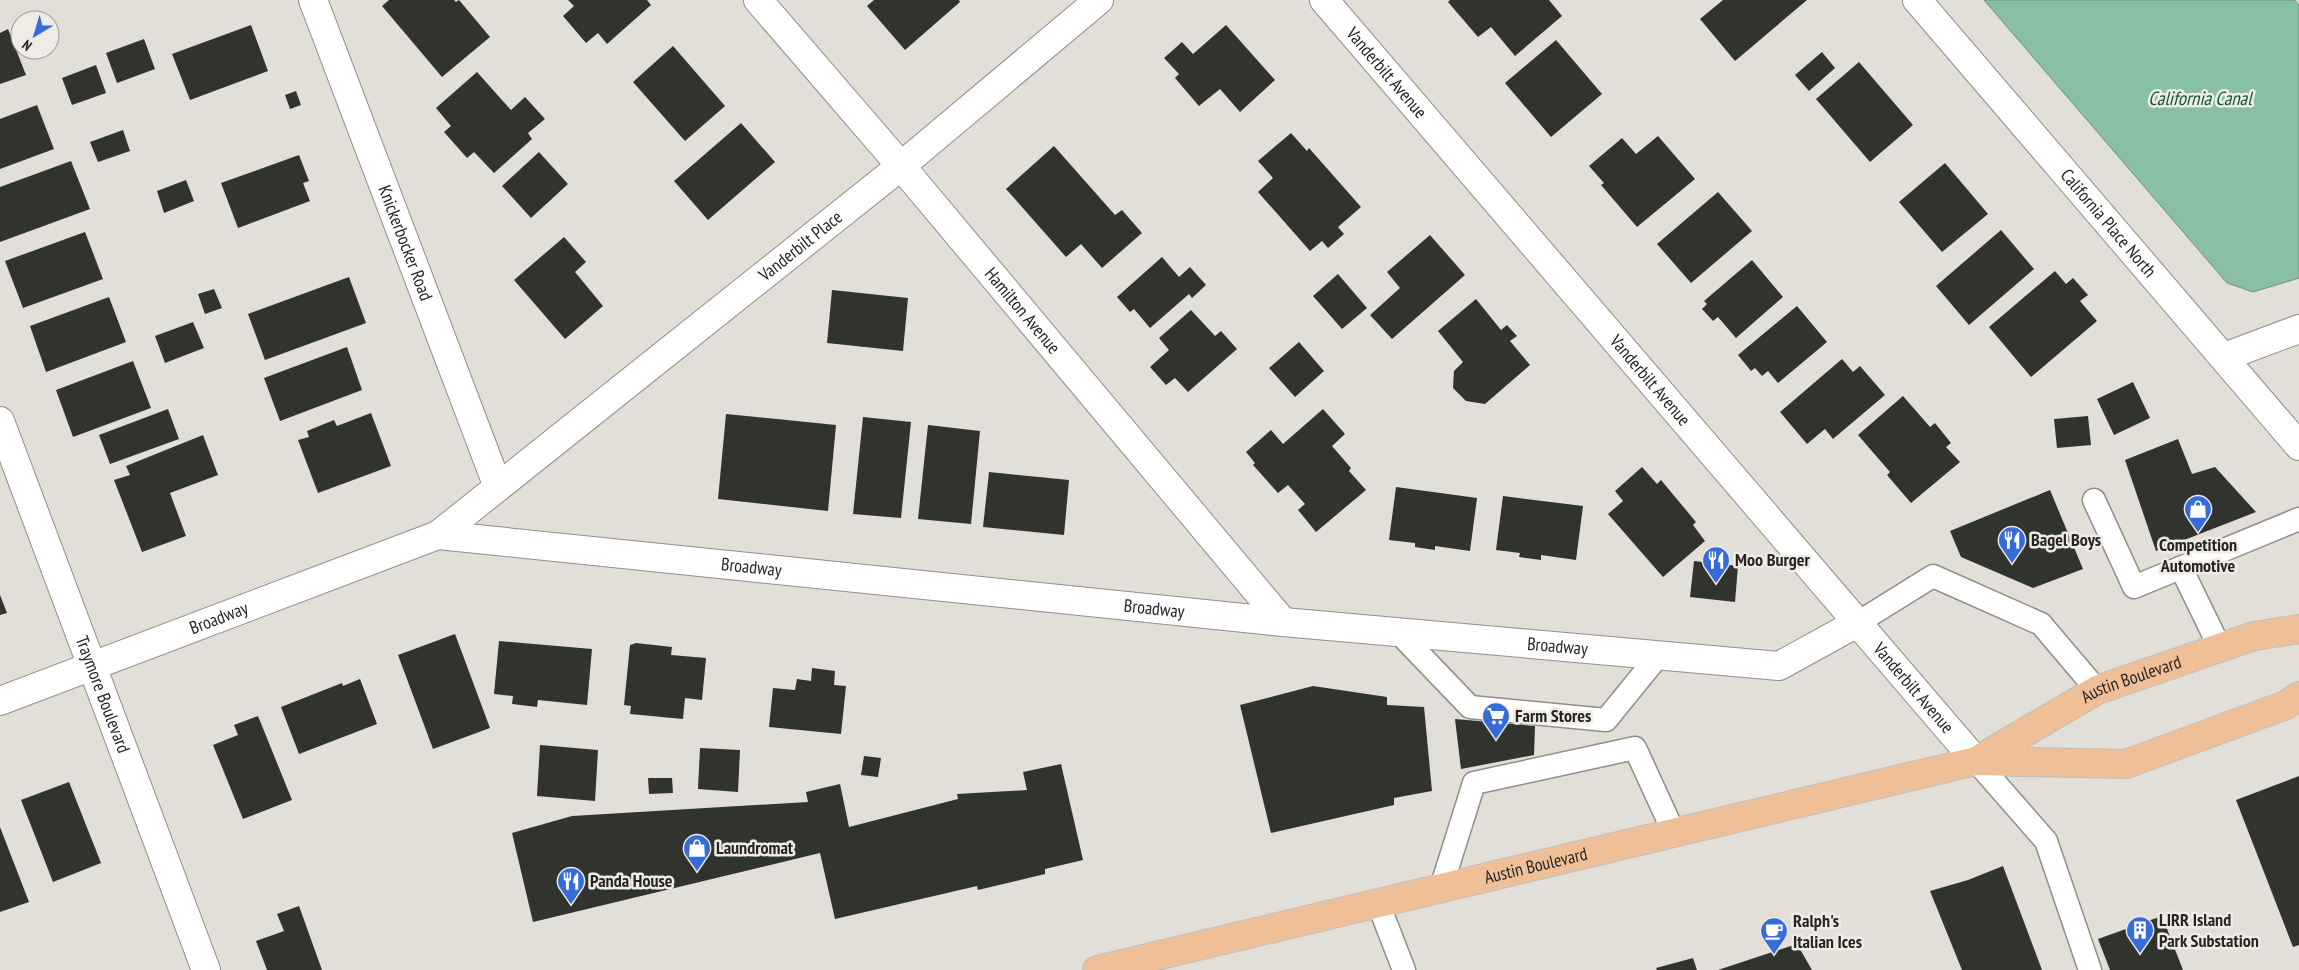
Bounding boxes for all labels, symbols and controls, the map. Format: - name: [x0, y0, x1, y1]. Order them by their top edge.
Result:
- north arrow: [10, 10, 60, 60]
- street label: Vanderbilt Avenue: [1341, 22, 1432, 123]
- text: N: [18, 36, 36, 55]
- water label: California Canal: [2148, 86, 2253, 110]
- street label: California Place North: [2056, 164, 2162, 282]
- street label: Knickerbocker Road: [373, 182, 438, 304]
- street label: Vanderbilt Place: [753, 205, 847, 287]
- street label: Hamilton Avenue: [980, 262, 1066, 359]
- street label: Vanderbilt Avenue: [1604, 329, 1696, 430]
- shop icon: Competition Automotive: [2183, 494, 2213, 533]
- restaurant icon: Bagel Boys: [1997, 525, 2027, 564]
- place label: Bagel Boys: [2031, 528, 2101, 551]
- place label: Competition Automotive: [2159, 533, 2237, 577]
- restaurant icon: Moo Burger: [1701, 545, 1731, 584]
- place label: Moo Burger: [1735, 548, 1810, 571]
- street label: Broadway: [720, 552, 783, 581]
- street label: Broadway: [1123, 594, 1186, 623]
- street label: Broadway: [186, 596, 251, 639]
- street label: Traymore Boulevard: [71, 632, 136, 756]
- street label: Broadway: [1526, 632, 1589, 660]
- street label: Vanderbilt Avenue: [1868, 637, 1959, 738]
- street label: Austin Boulevard: [2076, 650, 2184, 708]
- supermarket icon: Farm Stores: [1481, 701, 1511, 740]
- place label: Farm Stores: [1515, 704, 1591, 727]
- shop icon: Laundromat: [682, 833, 712, 872]
- place label: Laundromat: [716, 836, 794, 859]
- street label: Austin Boulevard: [1482, 842, 1590, 889]
- restaurant icon: Panda House: [556, 866, 586, 905]
- place label: Panda House: [590, 869, 673, 892]
- place label: LIRR Island Park Substation: [2159, 908, 2259, 952]
- place label: Ralph's Italian Ices: [1793, 909, 1862, 953]
- building icon: LIRR Island Park Substation: [2125, 915, 2155, 954]
- cafe icon: Ralph's Italian Ices: [1759, 916, 1789, 955]

